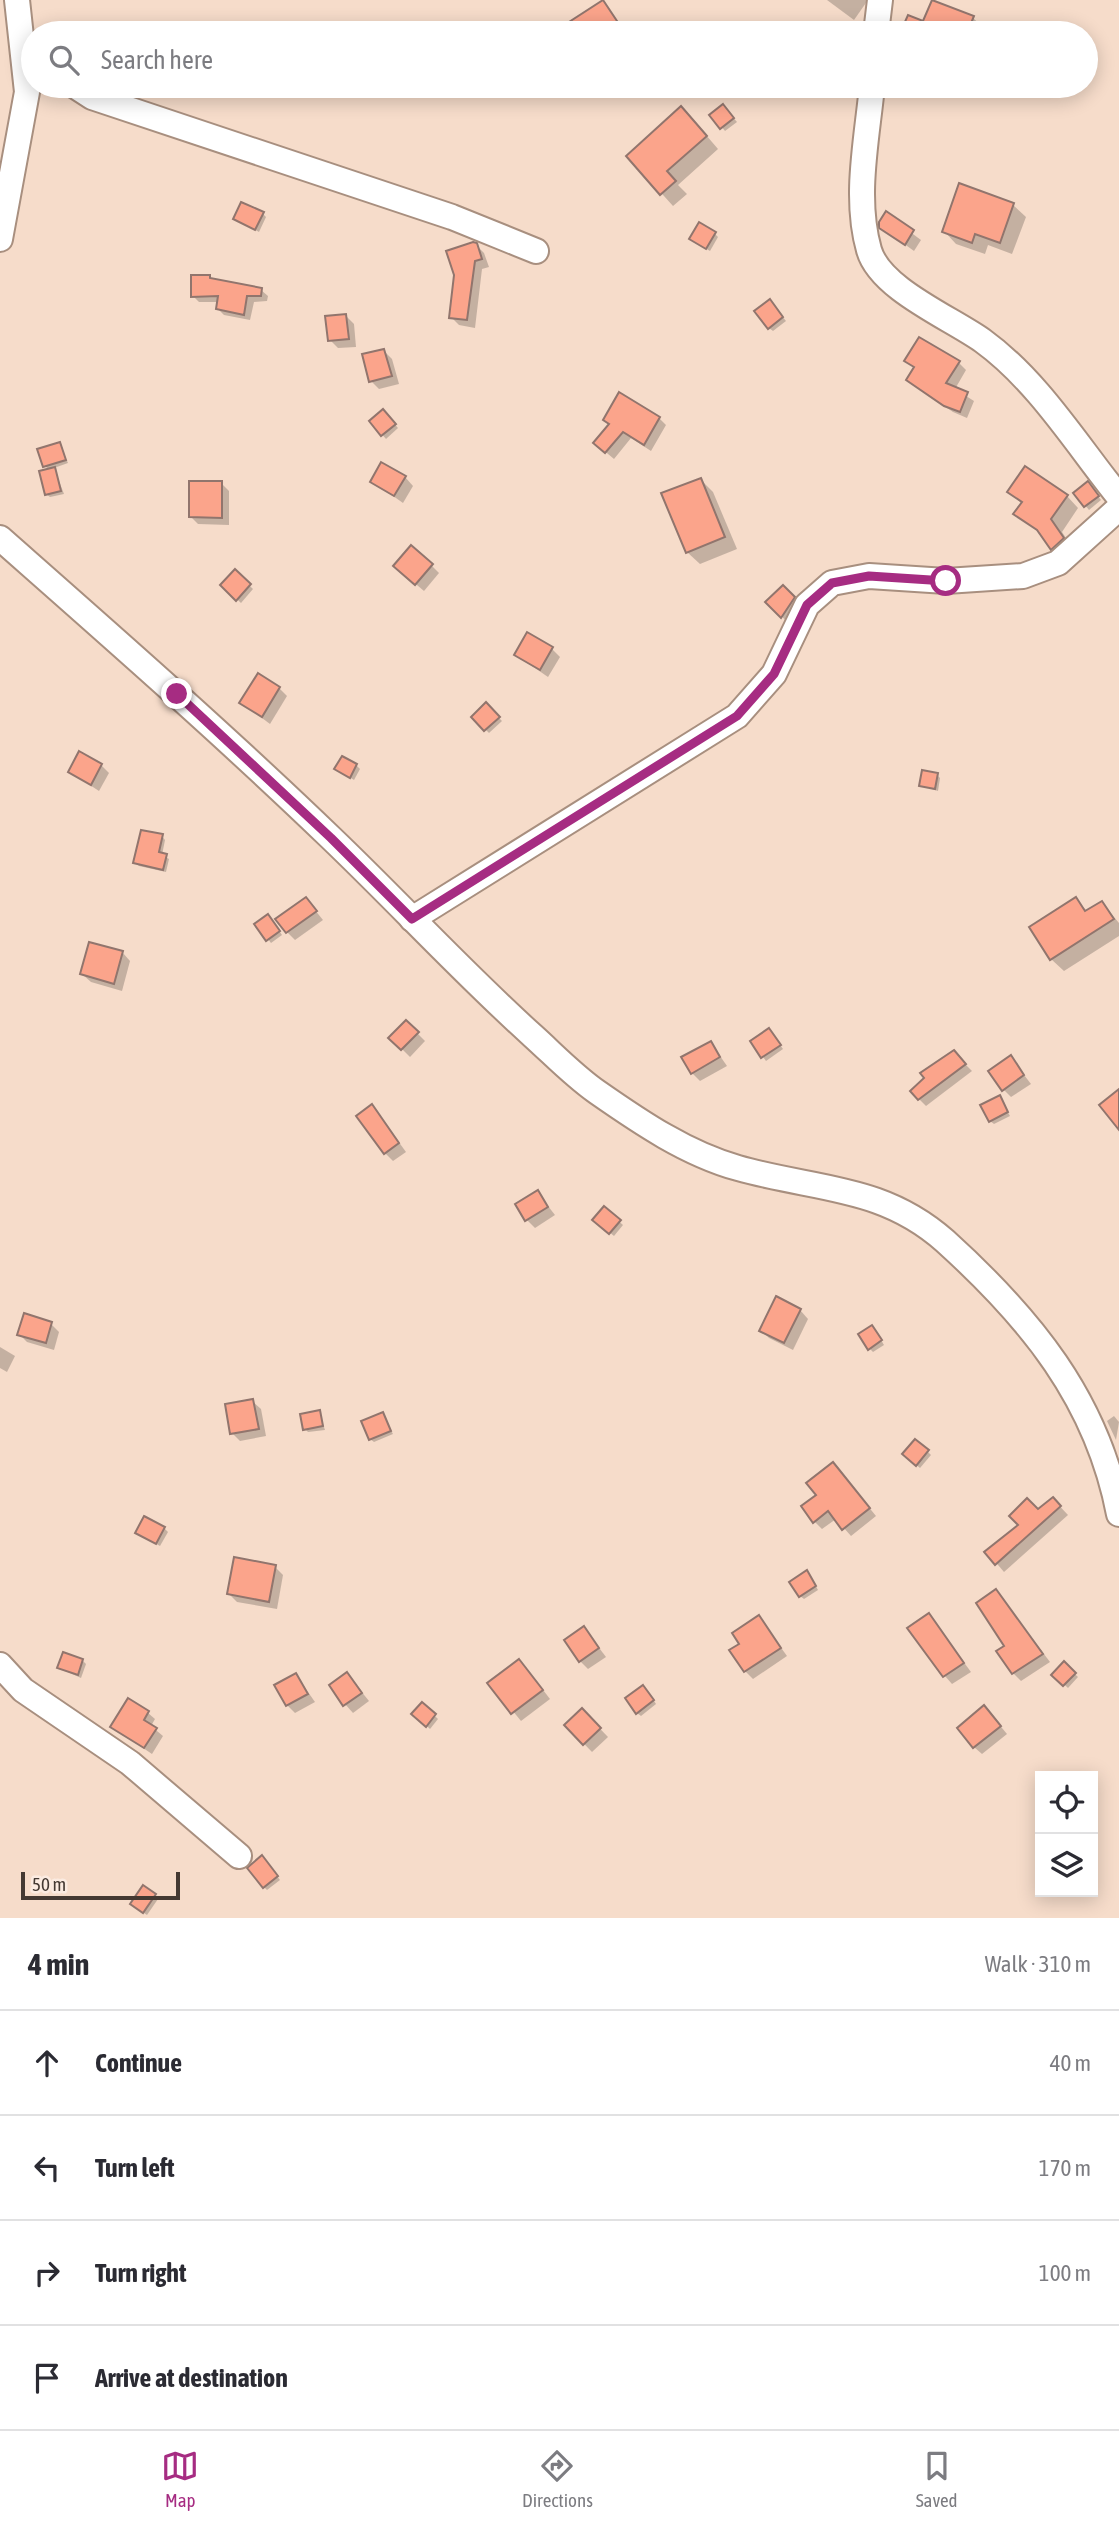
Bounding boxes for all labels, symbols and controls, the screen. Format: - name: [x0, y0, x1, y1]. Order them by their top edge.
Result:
- search box: [21, 21, 1098, 98]
- icon: search: [45, 41, 83, 79]
- text: Search here: [101, 45, 213, 75]
- route start: [930, 565, 961, 596]
- route end: [161, 678, 192, 709]
- map controls: [1035, 1771, 1098, 1897]
- button: locate: [1035, 1771, 1098, 1834]
- button: layers: [1035, 1834, 1098, 1897]
- scale bar: [21, 1869, 180, 1901]
- text: 50 m: [32, 1873, 66, 1895]
- text: 4 min: [28, 1947, 89, 1981]
- text: Walk · 310 m: [985, 1951, 1091, 1977]
- icon: ahead: [28, 2044, 66, 2082]
- text: Continue: [95, 2048, 182, 2078]
- text: 40 m: [1050, 2050, 1091, 2076]
- icon: left: [28, 2149, 66, 2187]
- text: Turn left: [95, 2153, 175, 2183]
- text: 170 m: [1039, 2155, 1091, 2181]
- icon: right: [28, 2254, 66, 2292]
- text: Turn right: [95, 2258, 186, 2288]
- text: 100 m: [1039, 2260, 1091, 2286]
- icon: arrive: [28, 2359, 66, 2397]
- text: Arrive at destination: [95, 2363, 288, 2393]
- tab: Map: [161, 2447, 199, 2511]
- tab: Directions: [522, 2447, 593, 2511]
- tab: Saved: [916, 2447, 958, 2511]

